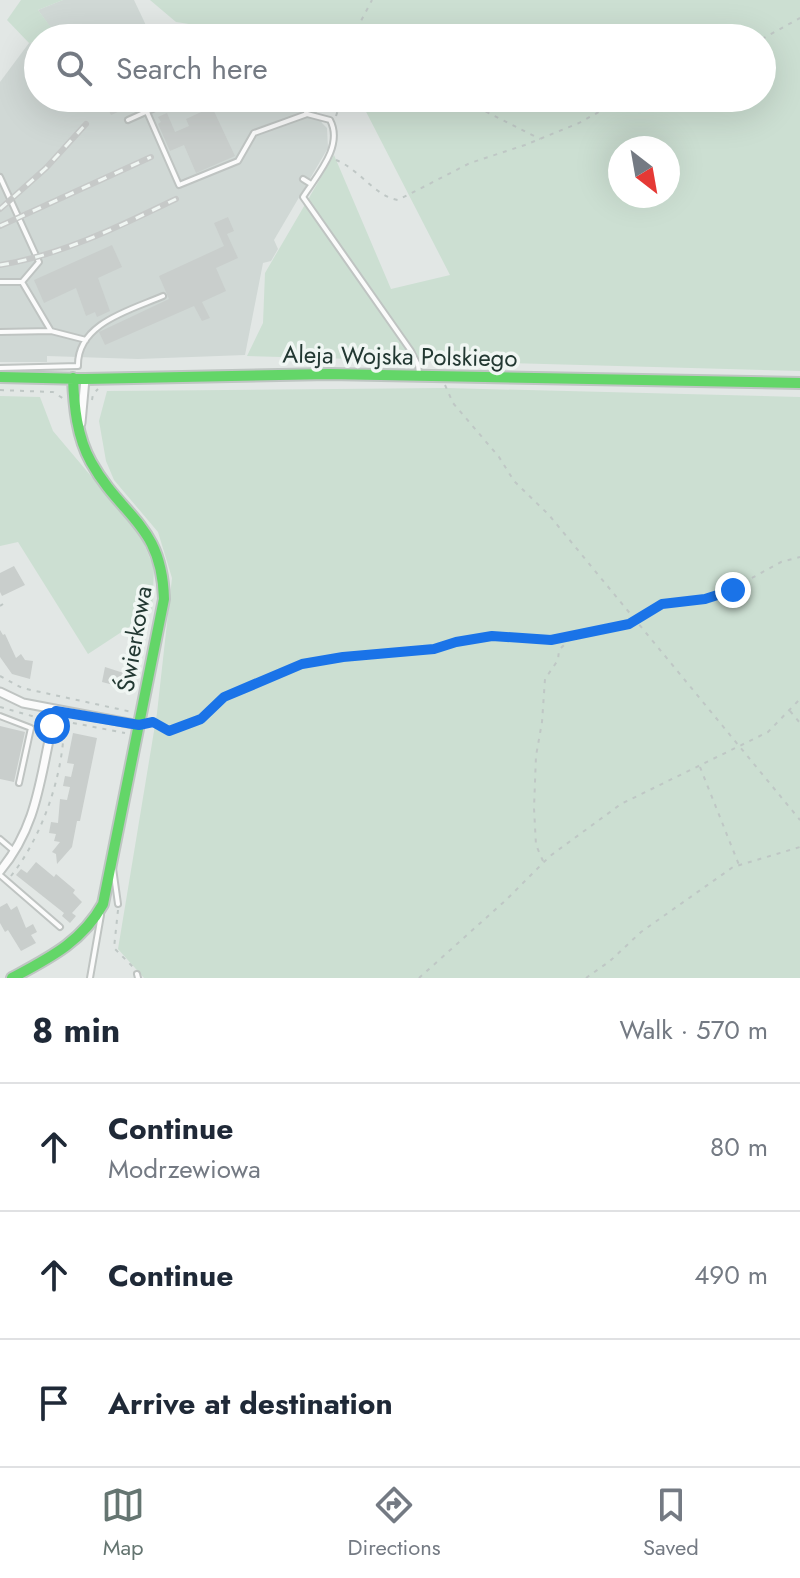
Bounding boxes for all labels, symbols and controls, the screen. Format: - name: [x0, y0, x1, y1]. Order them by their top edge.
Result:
- search box: [24, 24, 776, 112]
- icon: search: [52, 46, 96, 90]
- text: Search here: [116, 47, 268, 90]
- north arrow: [608, 136, 680, 208]
- street label: Aleja Wojska Polskiego: [282, 336, 518, 376]
- route end: [715, 572, 751, 608]
- street label: Świerkowa: [107, 583, 161, 695]
- route start: [34, 708, 70, 744]
- text: 8 min: [32, 1006, 120, 1055]
- text: Walk · 570 m: [620, 1011, 768, 1049]
- text: Continue: [108, 1107, 234, 1150]
- icon: ahead: [32, 1125, 76, 1169]
- text: 80 m: [710, 1128, 768, 1166]
- text: Modrzewiowa: [108, 1150, 261, 1188]
- icon: ahead: [32, 1253, 76, 1297]
- text: Continue: [108, 1254, 234, 1297]
- text: 490 m: [694, 1256, 768, 1294]
- icon: arrive: [32, 1381, 76, 1425]
- text: Arrive at destination: [108, 1382, 393, 1425]
- tab: Map: [101, 1483, 145, 1563]
- tab: Directions: [348, 1483, 441, 1563]
- tab: Saved: [643, 1483, 699, 1563]

